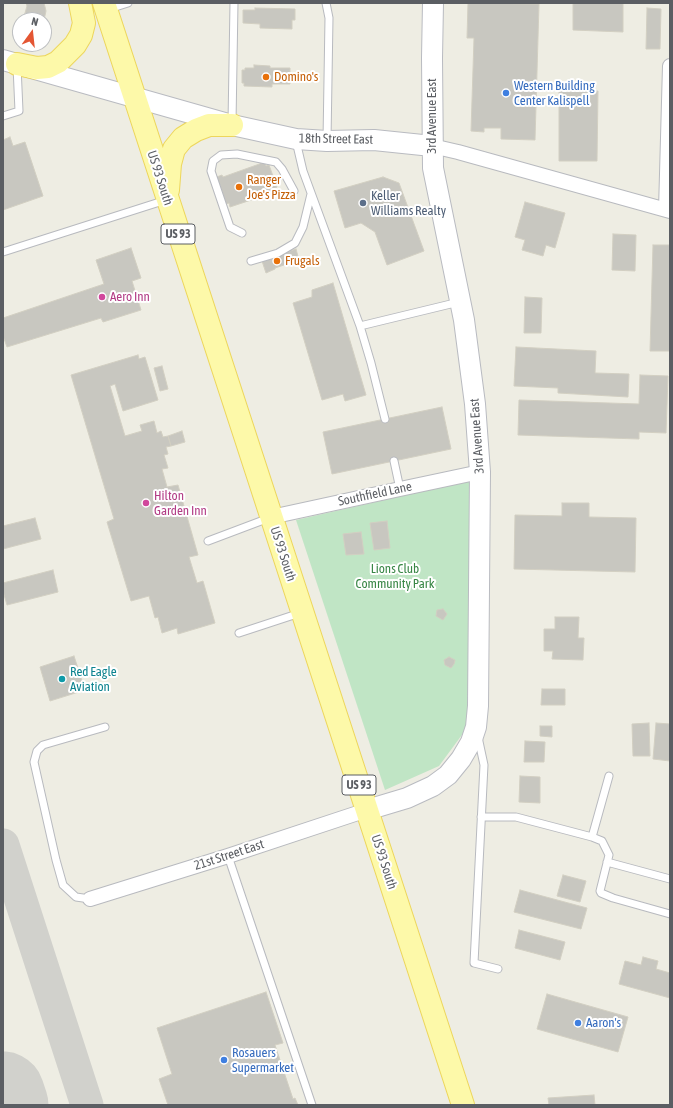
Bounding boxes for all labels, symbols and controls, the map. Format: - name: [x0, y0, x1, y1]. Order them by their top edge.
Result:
- north arrow: [12, 12, 52, 52]
- text: N: [30, 15, 40, 28]
- place label: Domino's: [274, 69, 318, 85]
- marker: Domino's: [261, 72, 271, 82]
- street label: 3rd Avenue East: [424, 78, 440, 154]
- place label: Western Building Center Kalispell: [514, 78, 595, 109]
- marker: Western Building Center Kalispell: [501, 88, 511, 98]
- street label: 18th Street East: [299, 131, 373, 147]
- street label: US 93 South: [144, 149, 176, 207]
- place label: Ranger Joe's Pizza: [247, 172, 296, 203]
- marker: Ranger Joe's Pizza: [234, 182, 244, 192]
- place label: Keller Williams Realty: [371, 188, 446, 219]
- marker: Keller Williams Realty: [358, 198, 368, 208]
- road number: US 93: [161, 224, 195, 244]
- place label: Frugals: [285, 253, 320, 269]
- marker: Frugals: [272, 256, 282, 266]
- place label: Aero Inn: [110, 289, 150, 305]
- marker: Aero Inn: [97, 292, 107, 302]
- street label: 3rd Avenue East: [467, 398, 487, 474]
- street label: Southfield Lane: [337, 479, 413, 509]
- place label: Hilton Garden Inn: [154, 488, 207, 519]
- marker: Hilton Garden Inn: [141, 498, 151, 508]
- street label: US 93 South: [267, 525, 299, 583]
- park label: Lions Club Community Park: [356, 561, 434, 592]
- place label: Red Eagle Aviation: [70, 664, 117, 695]
- marker: Red Eagle Aviation: [57, 674, 67, 684]
- road number: US 93: [342, 775, 376, 795]
- street label: US 93 South: [368, 833, 400, 891]
- street label: 21st Street East: [192, 836, 266, 874]
- place label: Aaron's: [586, 1015, 621, 1031]
- marker: Aaron's: [573, 1018, 583, 1028]
- place label: Rosauers Supermarket: [232, 1045, 294, 1076]
- marker: Rosauers Supermarket: [219, 1055, 229, 1065]

